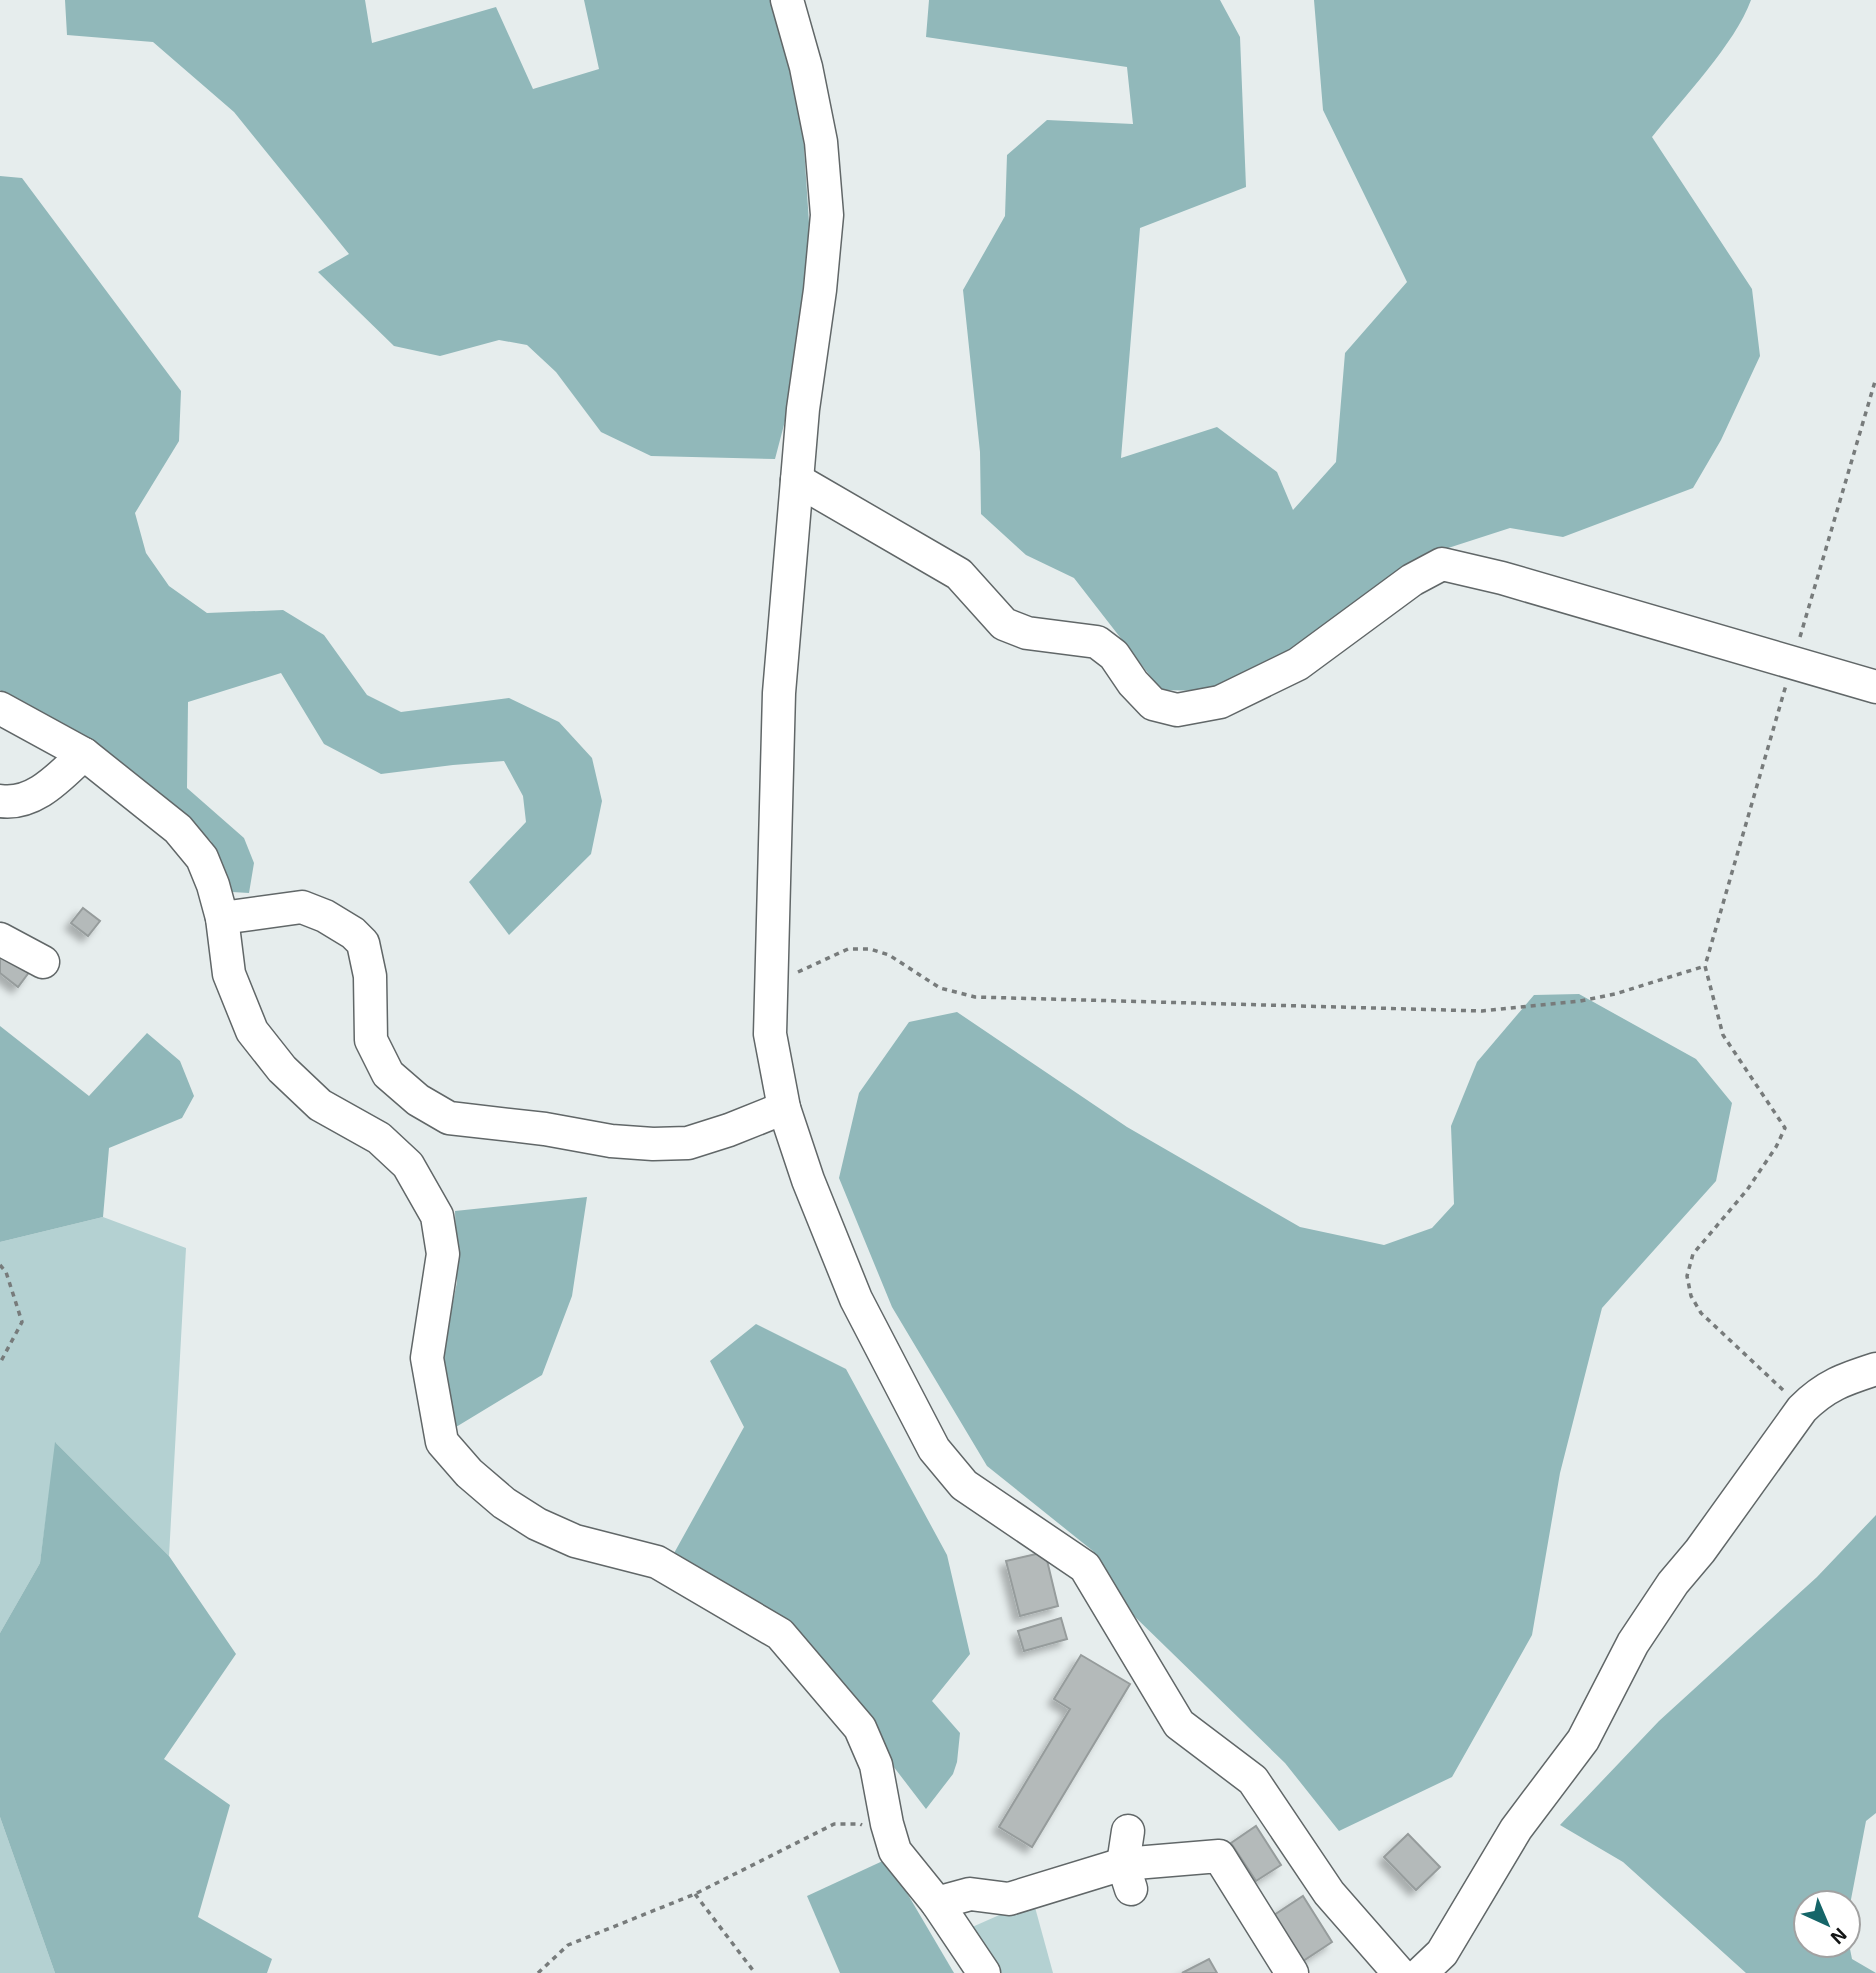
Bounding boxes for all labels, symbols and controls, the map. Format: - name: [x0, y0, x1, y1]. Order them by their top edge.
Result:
- north arrow: [1792, 1889, 1862, 1959]
- text: N: [1826, 1924, 1852, 1950]

